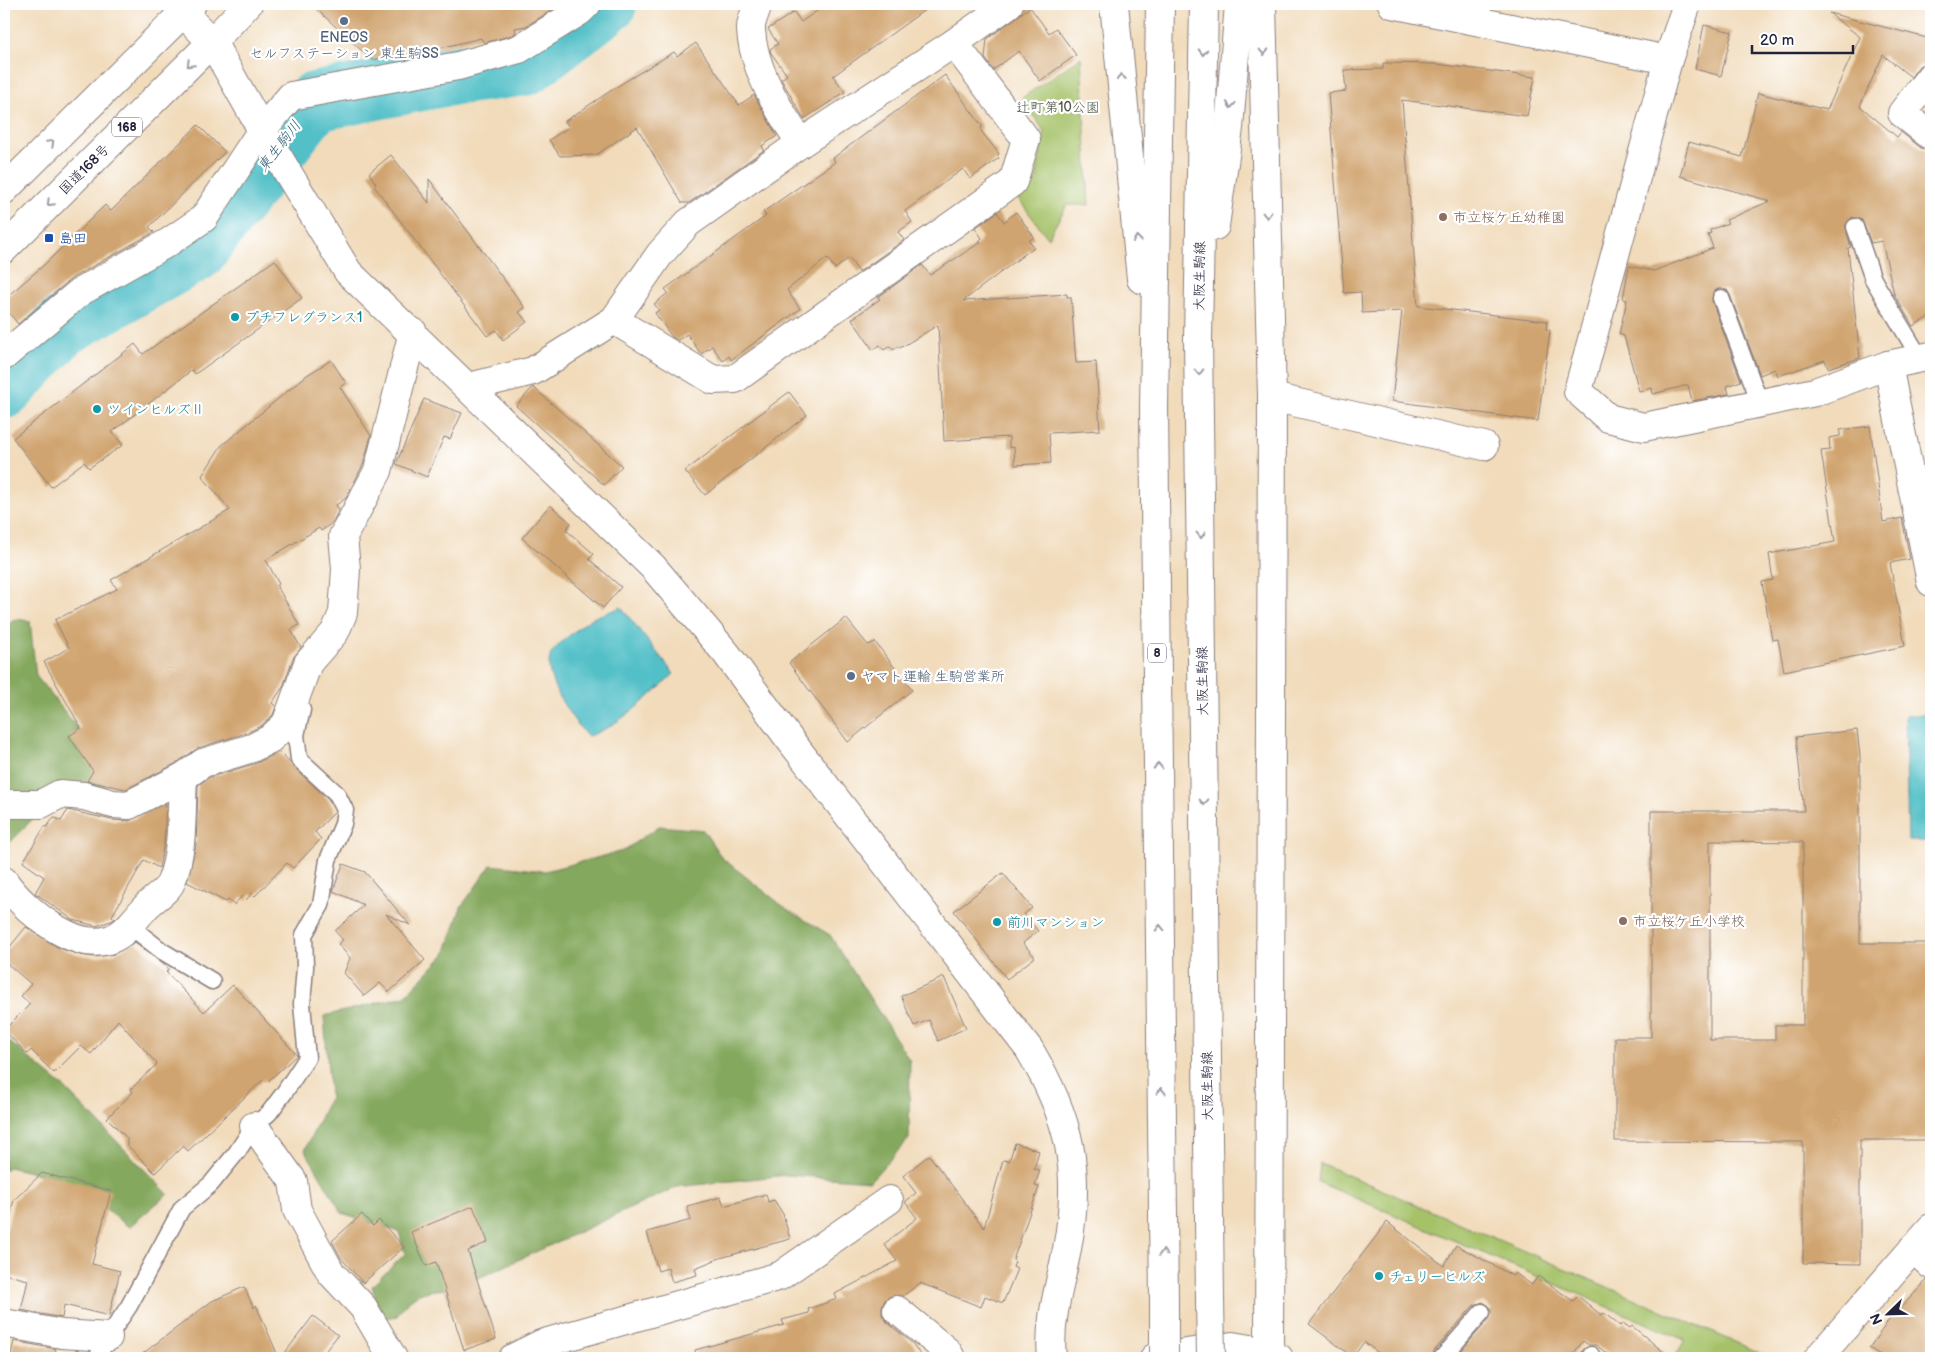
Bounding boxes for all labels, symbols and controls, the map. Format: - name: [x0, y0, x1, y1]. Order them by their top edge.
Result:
- marker: ENEOS セルフステーション 東生駒SS: [338, 15, 350, 27]
- scale bar: [1752, 22, 1854, 54]
- place label: ENEOS セルフステーション 東生駒SS: [249, 29, 439, 62]
- text: 20 m: [1760, 31, 1794, 50]
- one-way arrow: [1198, 49, 1208, 57]
- one-way arrow: [1258, 49, 1269, 57]
- one-way arrow: [187, 58, 196, 67]
- one-way arrow: [1116, 73, 1127, 81]
- park label: 辻町第10公園: [1016, 99, 1100, 116]
- one-way arrow: [1225, 101, 1236, 109]
- water label: 東生駒川: [253, 117, 305, 176]
- road number: 168: [112, 118, 142, 136]
- one-way arrow: [45, 140, 54, 149]
- street label: 国道168号: [56, 141, 113, 198]
- one-way arrow: [46, 197, 55, 206]
- place label: 市立桜ケ丘幼稚園: [1453, 209, 1565, 226]
- one-way arrow: [1262, 211, 1273, 219]
- marker: 市立桜ケ丘幼稚園: [1437, 211, 1449, 223]
- place label: 島田: [59, 230, 87, 247]
- marker: 島田: [43, 232, 55, 244]
- one-way arrow: [1132, 235, 1143, 243]
- street label: 大阪生駒線: [1190, 241, 1209, 311]
- place label: プチフレグランス1: [245, 309, 362, 326]
- marker: プチフレグランス1: [229, 311, 241, 323]
- one-way arrow: [1194, 369, 1204, 377]
- place label: ツインヒルズⅡ: [107, 401, 205, 418]
- marker: ツインヒルズⅡ: [91, 403, 103, 415]
- one-way arrow: [1196, 532, 1206, 539]
- road number: 8: [1148, 644, 1166, 662]
- street label: 大阪生駒線: [1193, 646, 1212, 716]
- place label: ヤマト運輸 生駒営業所: [861, 668, 1005, 685]
- marker: ヤマト運輸 生駒営業所: [845, 670, 857, 682]
- one-way arrow: [1153, 762, 1163, 770]
- one-way arrow: [1199, 799, 1209, 807]
- place label: 市立桜ケ丘小学校: [1633, 913, 1745, 930]
- place label: 前川マンション: [1007, 914, 1104, 931]
- marker: 市立桜ケ丘小学校: [1617, 915, 1629, 927]
- marker: 前川マンション: [991, 916, 1003, 928]
- one-way arrow: [1155, 924, 1165, 932]
- street label: 大阪生駒線: [1198, 1051, 1217, 1121]
- one-way arrow: [1156, 1087, 1167, 1095]
- one-way arrow: [1158, 1249, 1168, 1257]
- place label: チェリーヒルズ: [1389, 1268, 1485, 1285]
- marker: チェリーヒルズ: [1373, 1270, 1385, 1282]
- north arrow: [1862, 1290, 1912, 1340]
- text: N: [1867, 1311, 1886, 1327]

